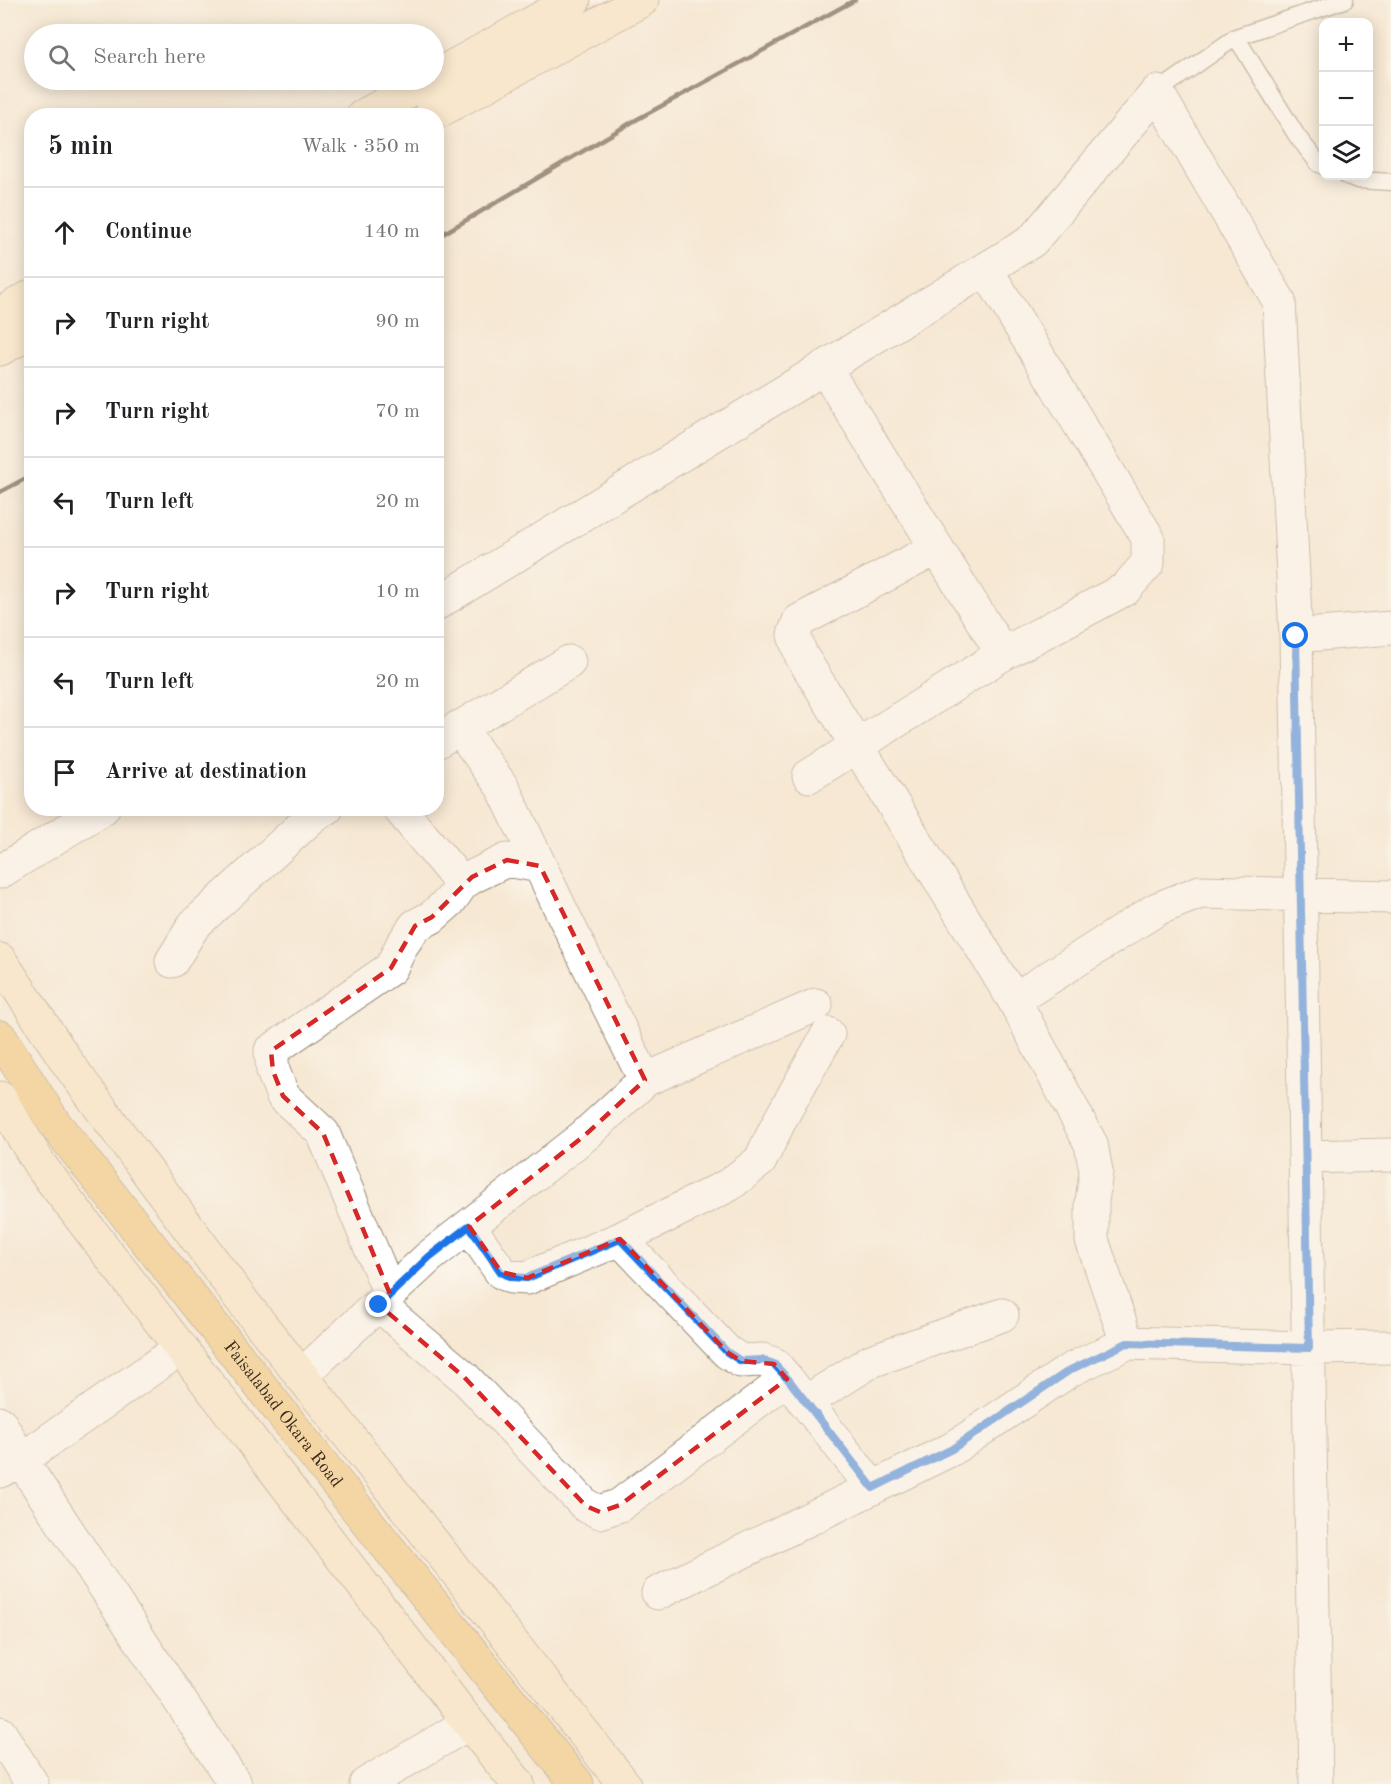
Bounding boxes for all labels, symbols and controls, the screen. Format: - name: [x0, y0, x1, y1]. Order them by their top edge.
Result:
- map controls: [1319, 18, 1373, 180]
- button: +: [1319, 18, 1373, 72]
- search box: [24, 24, 444, 90]
- icon: search: [45, 41, 78, 74]
- text: Search here: [93, 46, 206, 68]
- button: −: [1319, 72, 1373, 126]
- button: layers: [1319, 126, 1373, 180]
- text: 5 min: [48, 134, 113, 160]
- text: Walk · 350 m: [301, 137, 420, 157]
- icon: ahead: [48, 216, 81, 249]
- text: Continue: [105, 221, 192, 243]
- text: 140 m: [364, 222, 420, 242]
- icon: right: [48, 306, 81, 339]
- text: Turn right: [105, 311, 209, 333]
- text: 90 m: [375, 312, 420, 332]
- icon: right: [48, 396, 81, 429]
- text: Turn right: [105, 401, 209, 423]
- text: 70 m: [375, 402, 420, 422]
- icon: left: [48, 486, 81, 519]
- text: Turn left: [105, 491, 194, 513]
- text: 20 m: [375, 492, 420, 512]
- icon: right: [48, 576, 81, 609]
- text: Turn right: [105, 581, 209, 603]
- text: 10 m: [375, 582, 420, 602]
- route start: [1282, 622, 1308, 648]
- icon: left: [48, 666, 81, 699]
- text: Turn left: [105, 671, 194, 693]
- text: 20 m: [375, 672, 420, 692]
- icon: arrive: [48, 756, 81, 789]
- text: Arrive at destination: [105, 761, 307, 783]
- route end: [365, 1291, 391, 1317]
- street label: Faisalabad Okara Road: [220, 1338, 346, 1491]

